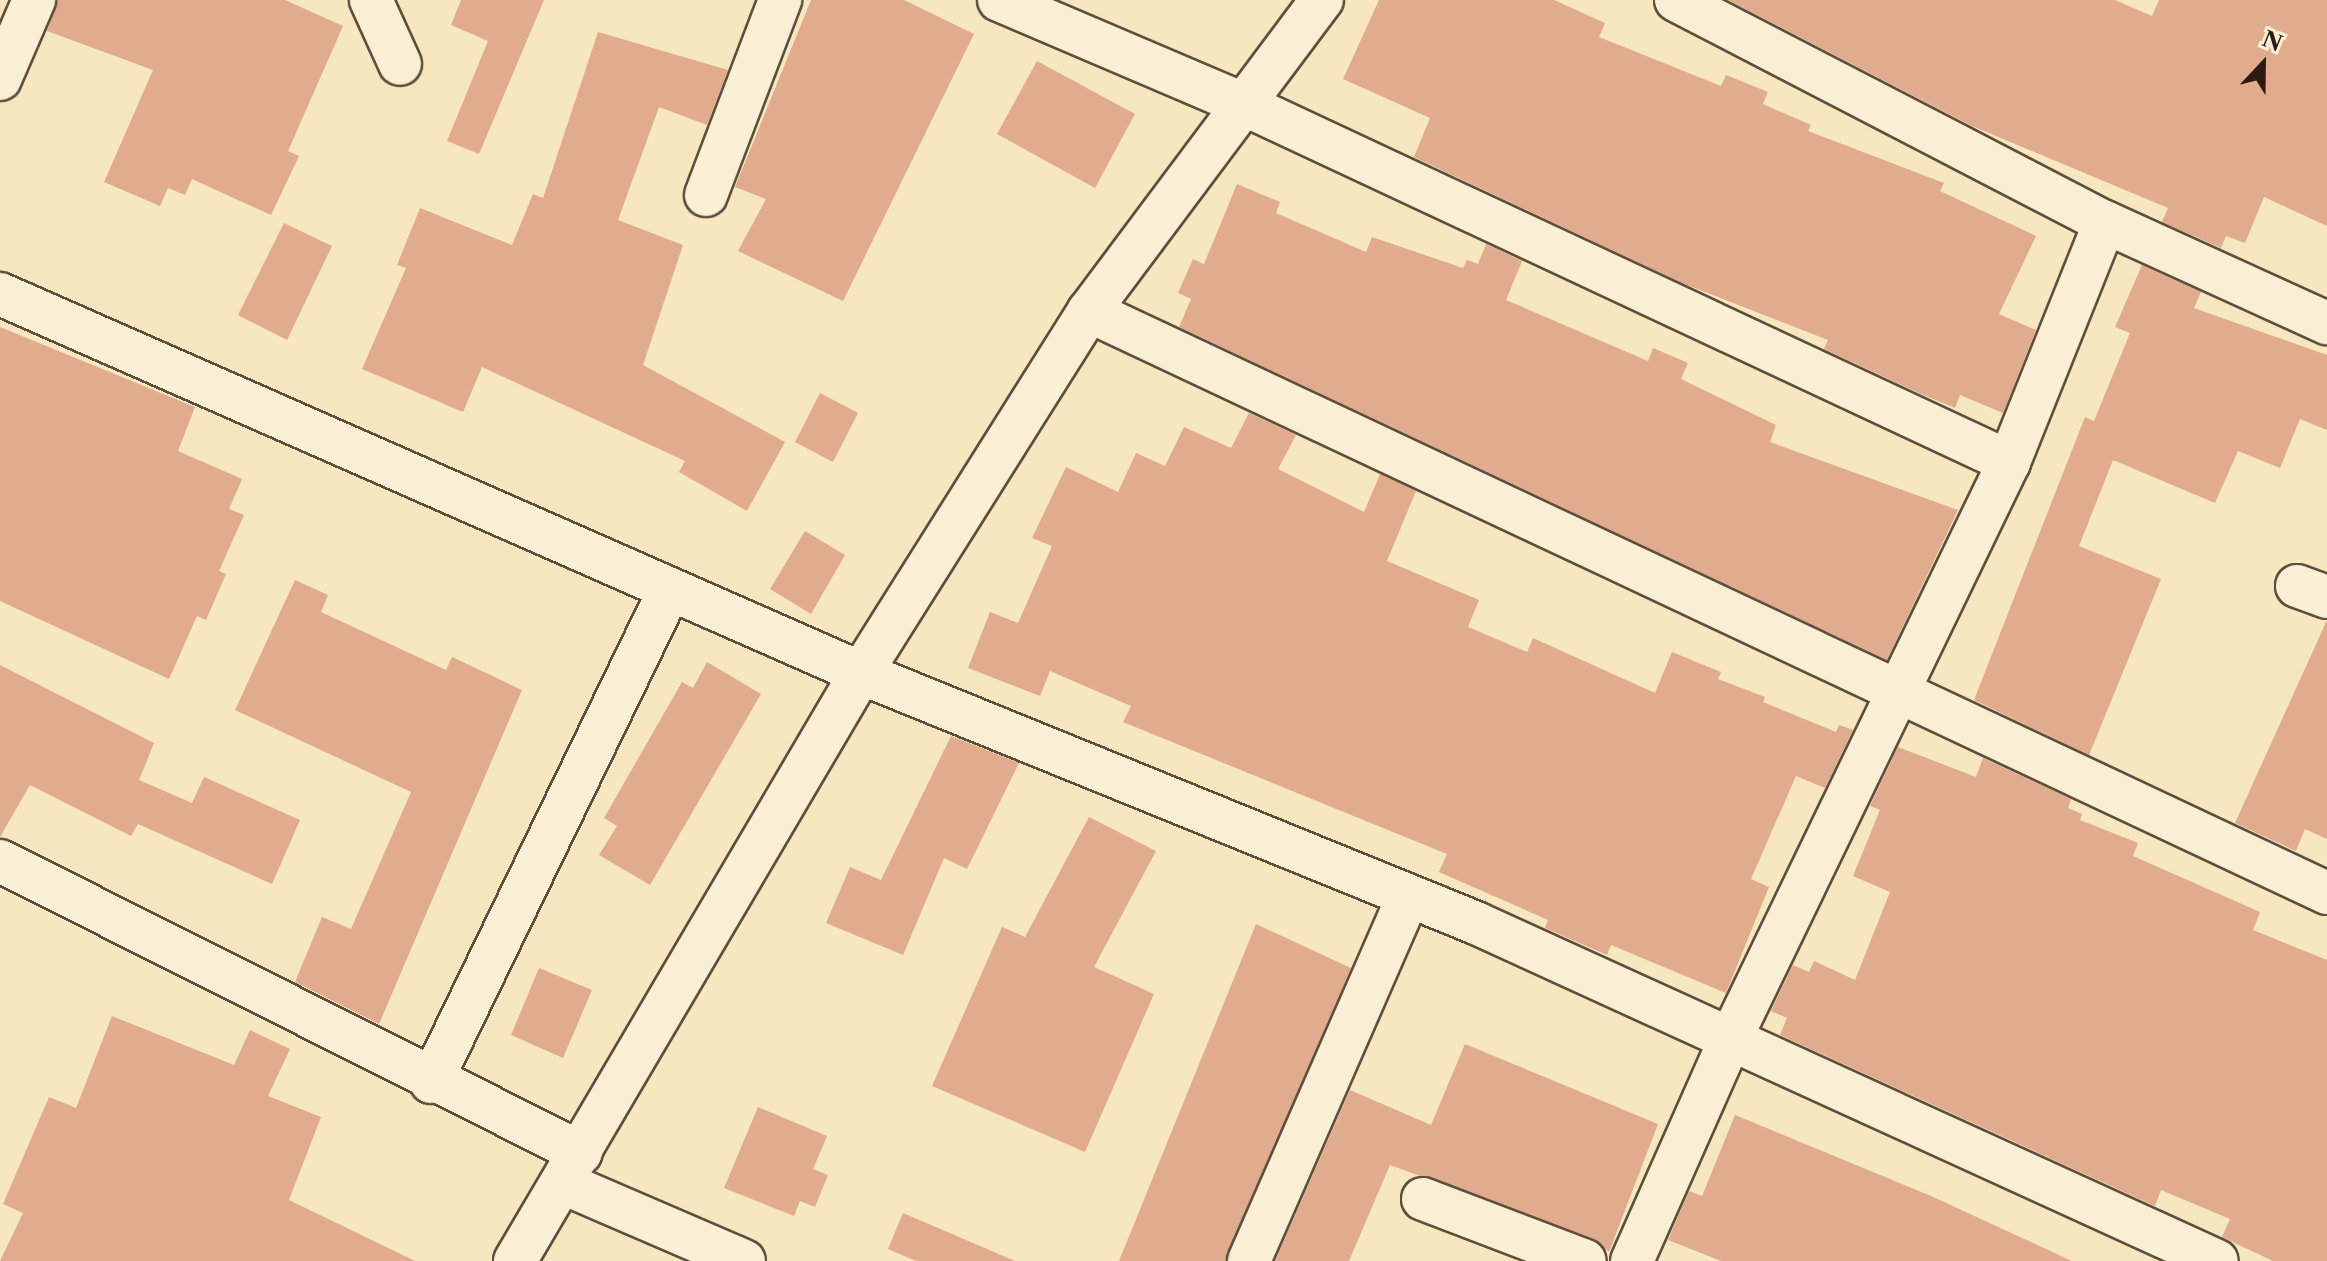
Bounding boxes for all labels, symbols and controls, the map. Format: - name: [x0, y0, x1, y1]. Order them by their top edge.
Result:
- north arrow: [2223, 24, 2303, 104]
- text: N: [2258, 25, 2286, 57]

